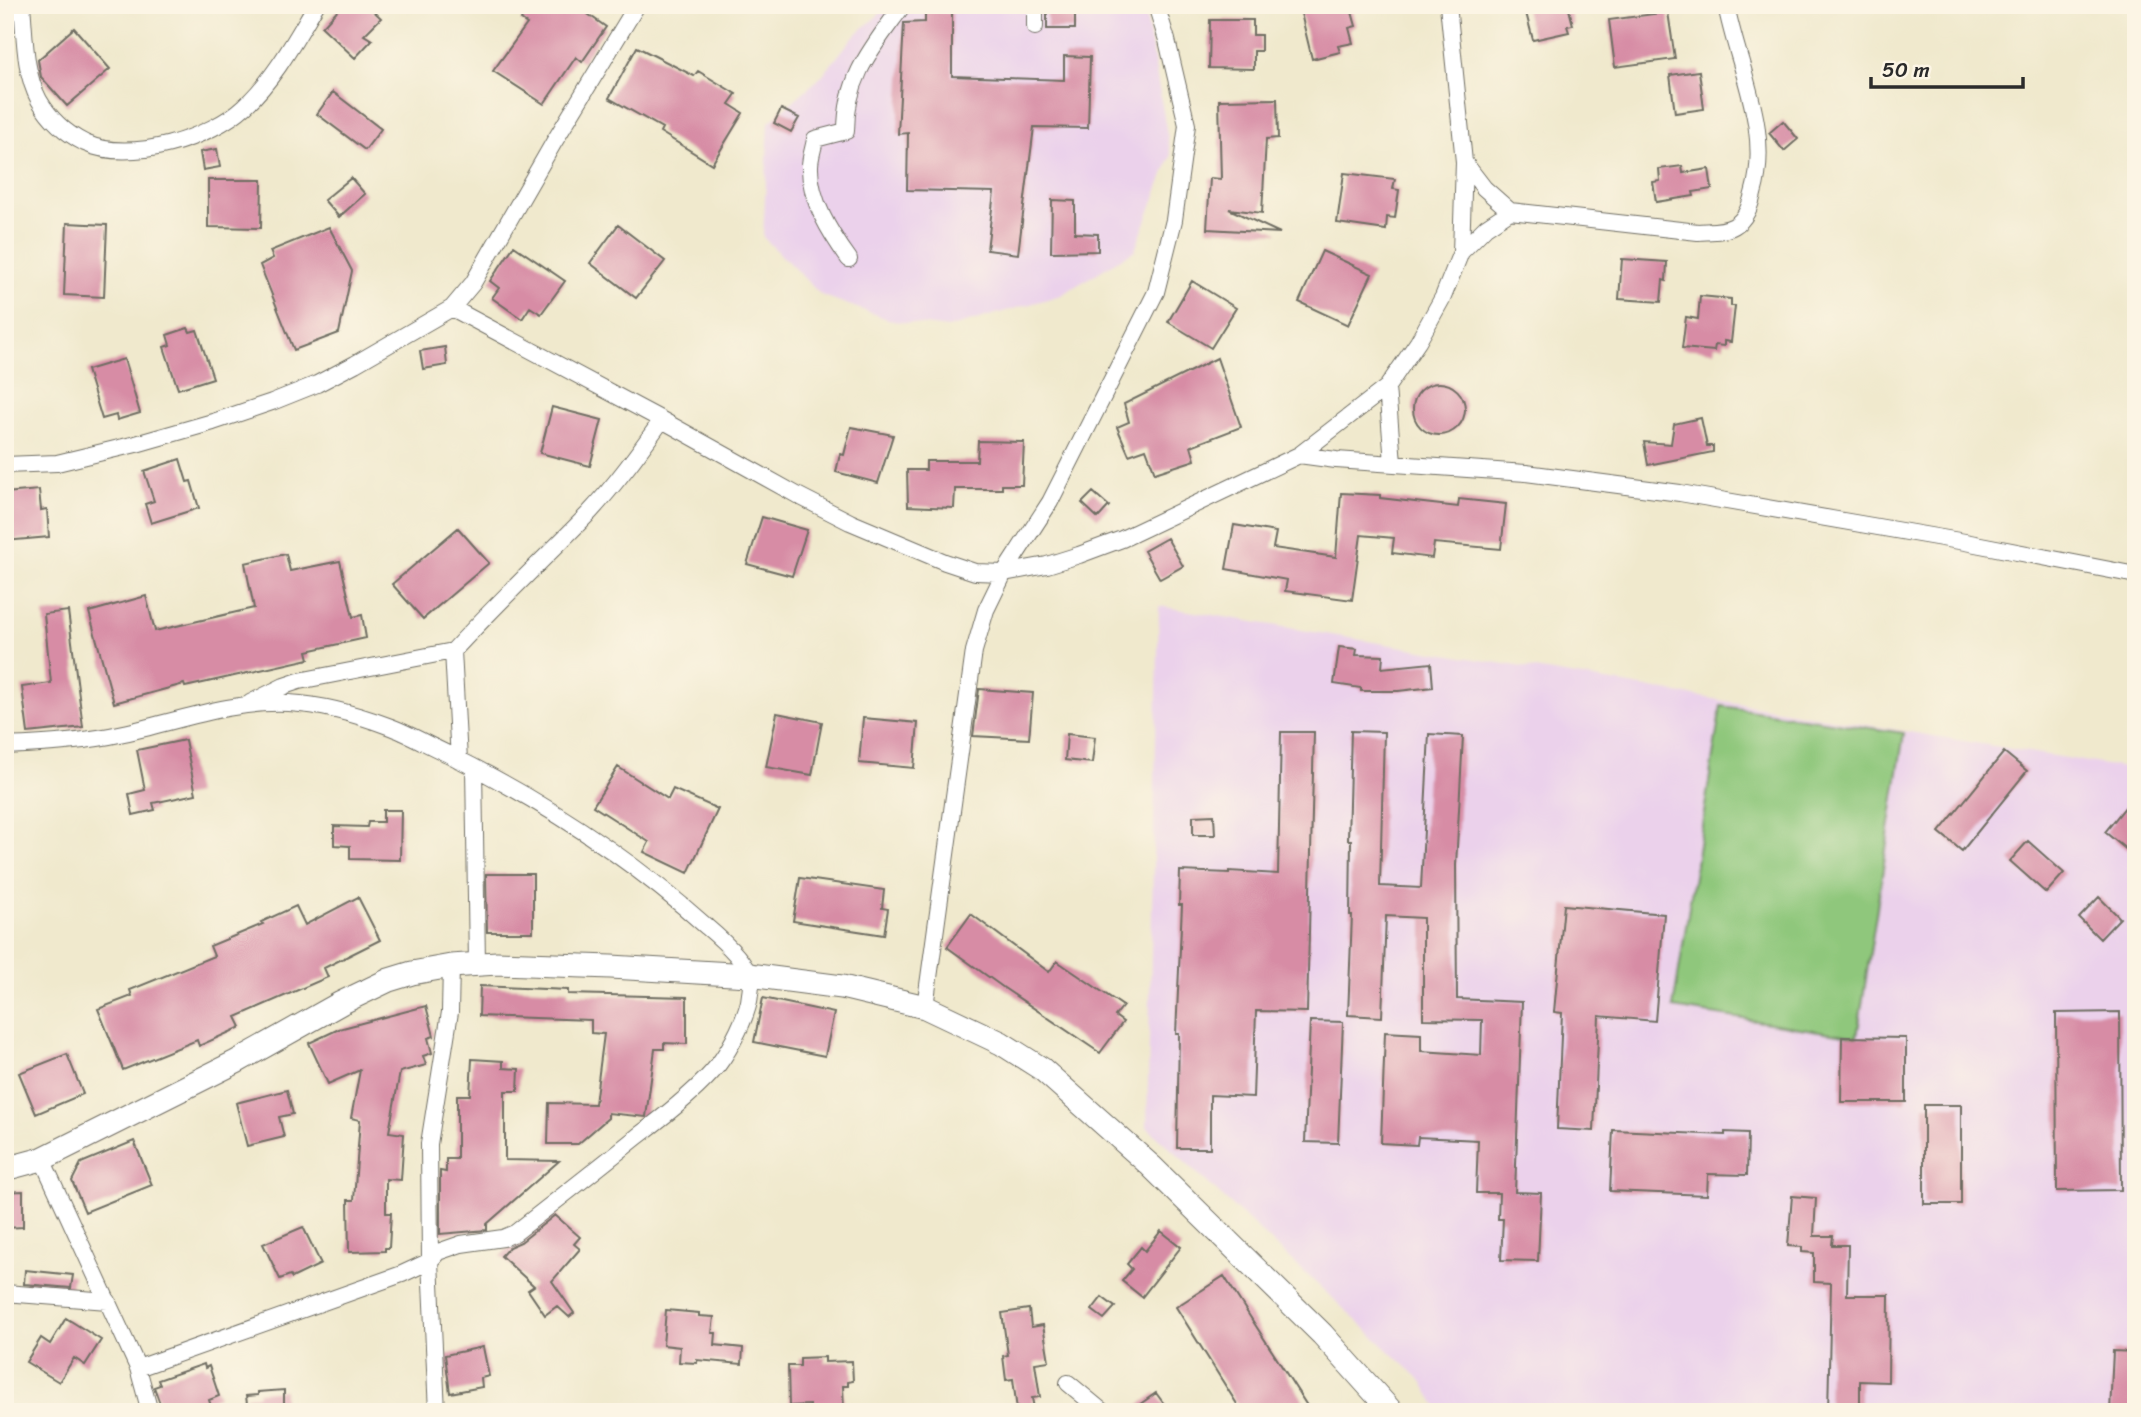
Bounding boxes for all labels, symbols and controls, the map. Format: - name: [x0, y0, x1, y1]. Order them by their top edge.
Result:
- scale bar: [1871, 46, 2024, 90]
- text: 50 m: [1882, 51, 1930, 89]

